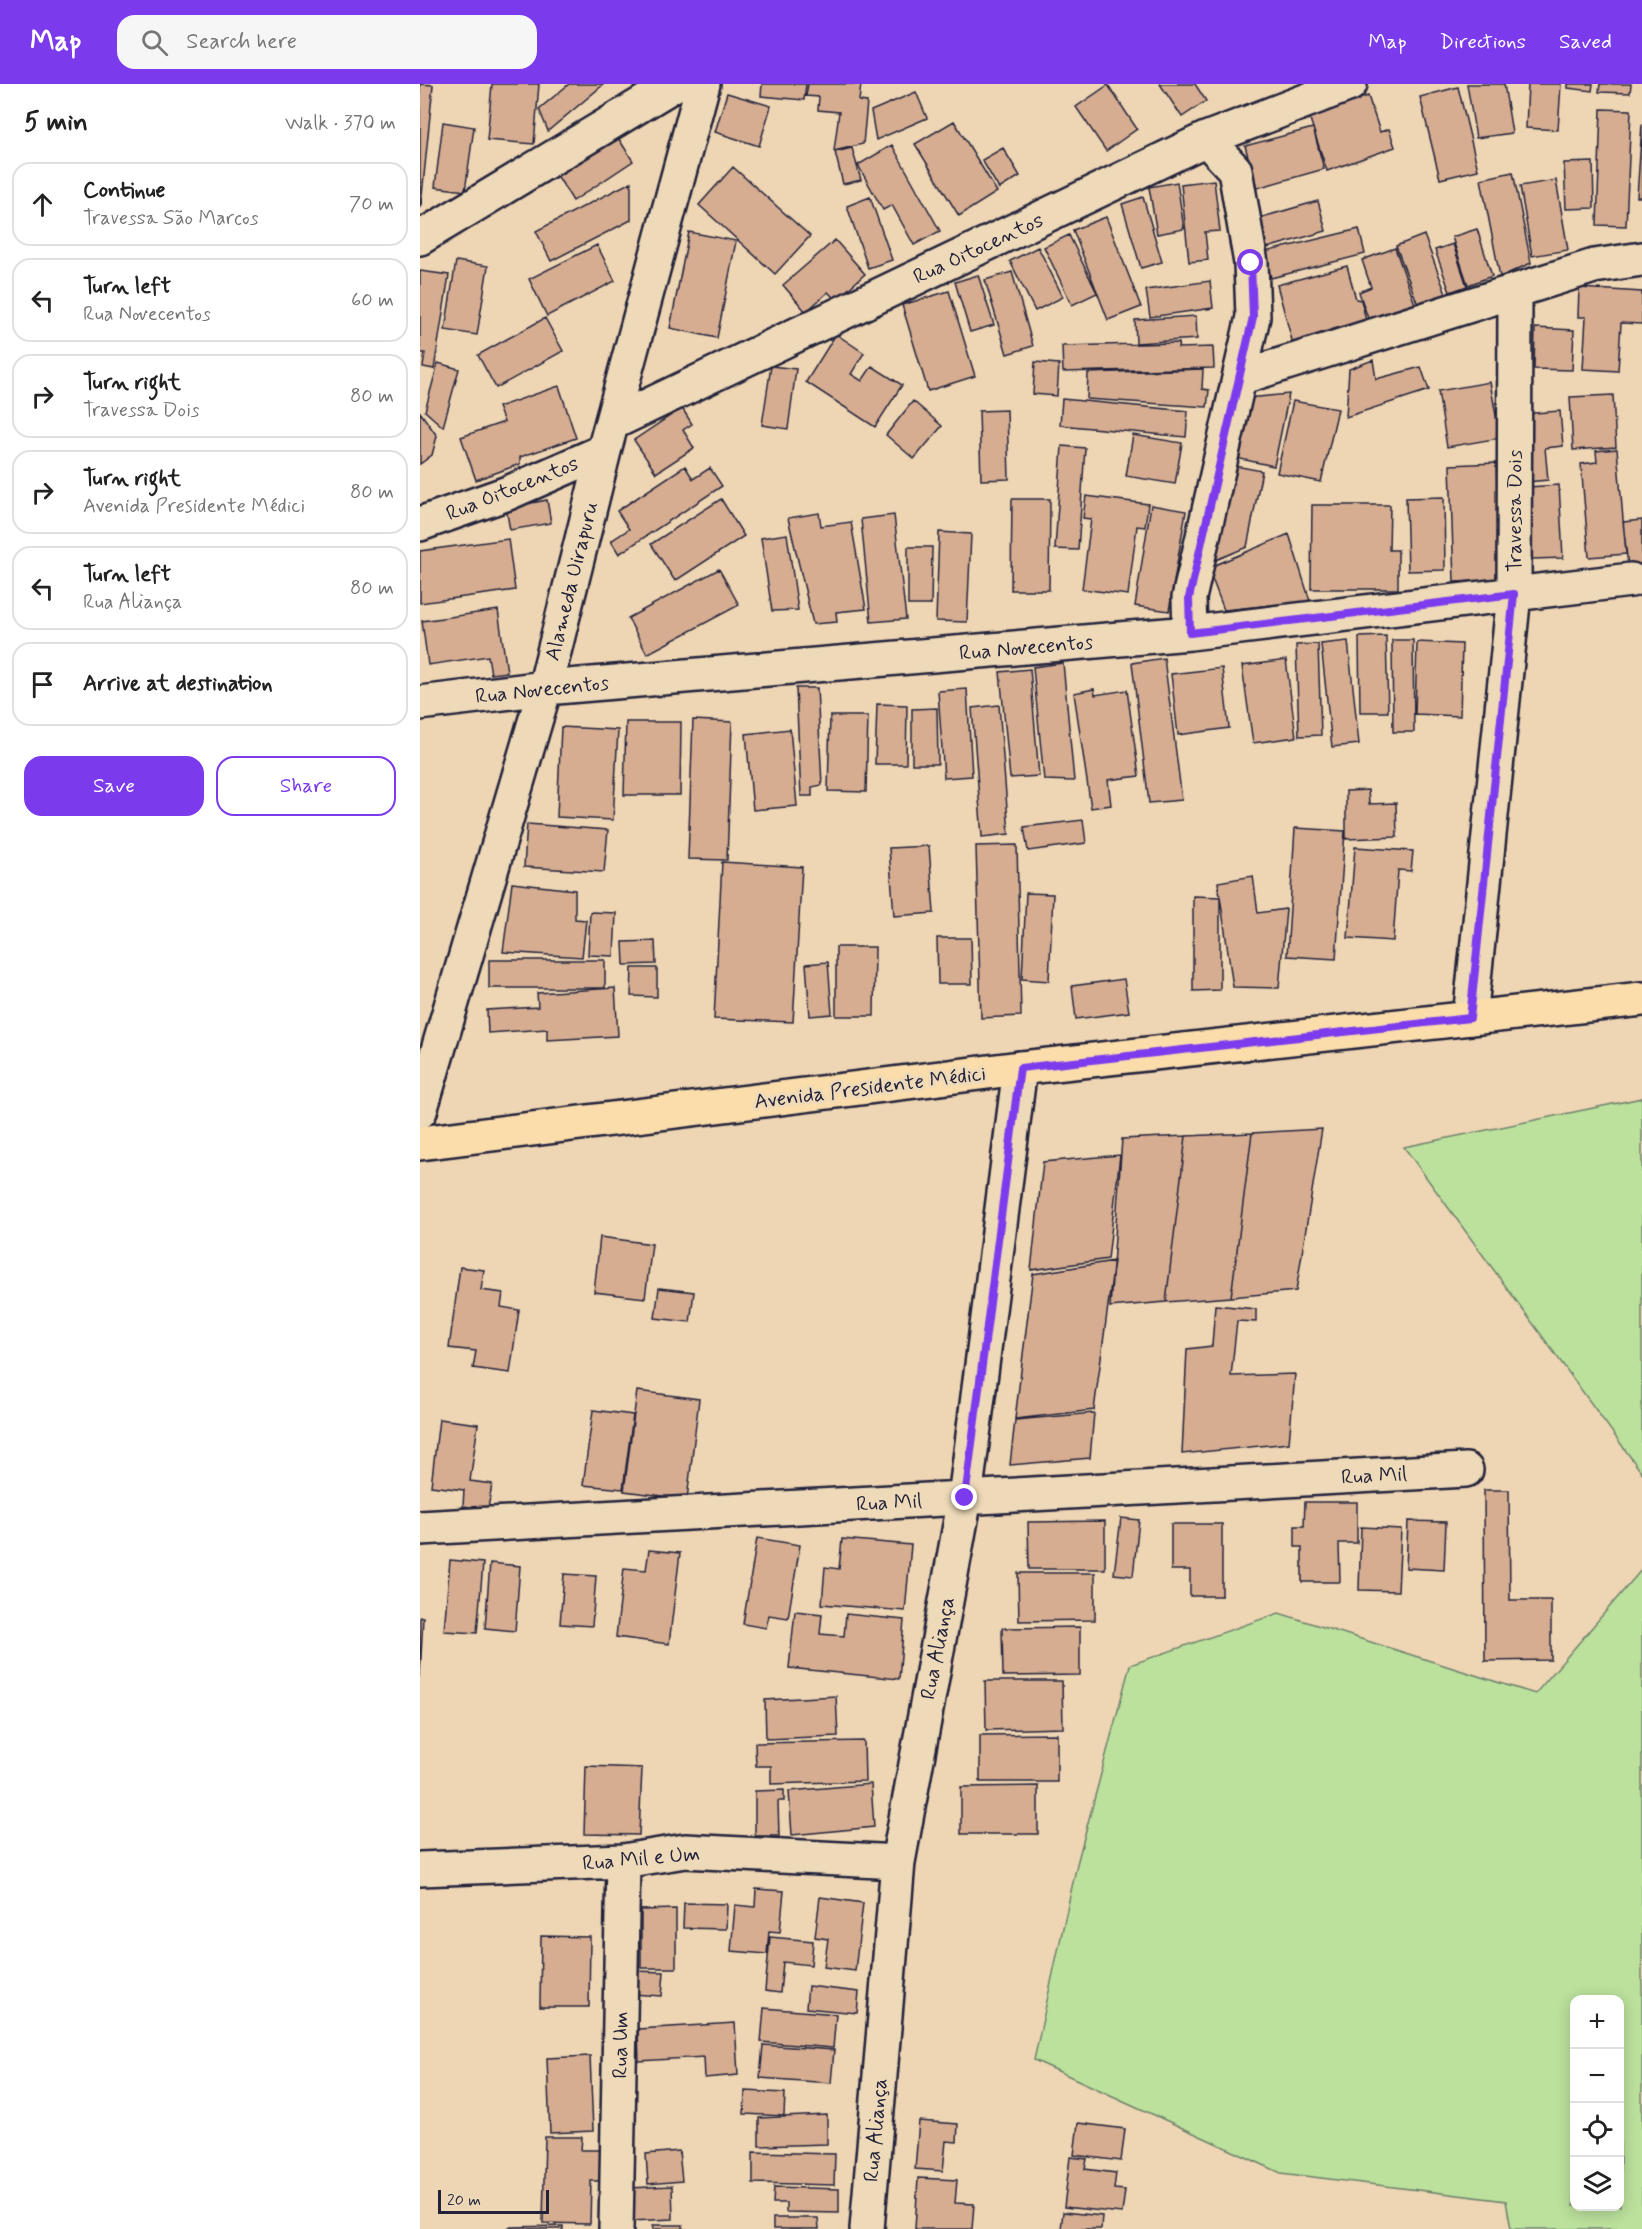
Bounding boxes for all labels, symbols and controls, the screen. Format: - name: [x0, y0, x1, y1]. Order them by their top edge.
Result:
- search box: [117, 15, 537, 69]
- text: Map: [30, 24, 81, 61]
- icon: search: [138, 26, 171, 59]
- text: Search here: [186, 28, 297, 56]
- text: Map: [1368, 28, 1407, 56]
- text: Directions: [1440, 28, 1526, 56]
- text: Saved: [1559, 28, 1612, 56]
- text: 5 min: [24, 106, 88, 140]
- text: Walk · 370 m: [285, 110, 396, 137]
- text: Continue: [83, 177, 165, 205]
- icon: ahead: [26, 188, 59, 221]
- text: 70 m: [349, 191, 394, 218]
- text: Travessa São Marcos: [83, 205, 258, 232]
- street label: Rua Oitocentos: [909, 207, 1048, 291]
- route start: [1237, 249, 1263, 275]
- text: Turn left: [83, 273, 171, 301]
- icon: left: [26, 284, 59, 317]
- text: 60 m: [351, 287, 394, 314]
- text: Rua Novecentos: [83, 301, 211, 328]
- text: Turn right: [83, 369, 181, 397]
- icon: right: [26, 380, 59, 413]
- text: 80 m: [350, 383, 394, 410]
- text: Travessa Dois: [83, 397, 200, 424]
- street label: Rua Oitocentos: [442, 450, 583, 528]
- street label: Travessa Dois: [1501, 450, 1529, 572]
- text: Turn right: [83, 465, 181, 493]
- icon: right: [26, 476, 59, 509]
- text: 80 m: [350, 479, 394, 506]
- text: Avenida Presidente Médici: [83, 493, 305, 520]
- street label: Alameda Uirapuru: [539, 499, 605, 664]
- text: Turn left: [83, 561, 171, 589]
- icon: left: [26, 572, 59, 605]
- text: 80 m: [350, 575, 394, 602]
- text: Rua Aliança: [83, 589, 182, 616]
- street label: Rua Novecentos: [958, 628, 1094, 668]
- icon: arrive: [26, 668, 59, 701]
- street label: Rua Novecentos: [474, 669, 610, 711]
- text: Arrive at destination: [83, 670, 273, 698]
- button: Save: [24, 756, 204, 816]
- button: Share: [216, 756, 396, 816]
- street label: Avenida Presidente Médici: [753, 1060, 988, 1116]
- street label: Rua Mil: [1340, 1460, 1408, 1492]
- route end: [951, 1484, 977, 1510]
- street label: Rua Mil: [855, 1487, 923, 1519]
- street label: Rua Aliança: [914, 1594, 962, 1702]
- street label: Rua Mil e Um: [581, 1840, 701, 1878]
- map controls: [1570, 1995, 1624, 2211]
- button: +: [1570, 1995, 1624, 2049]
- street label: Rua Um: [606, 2011, 636, 2079]
- button: −: [1570, 2049, 1624, 2103]
- street label: Rua Aliança: [858, 2077, 894, 2183]
- button: locate: [1570, 2103, 1624, 2157]
- button: layers: [1570, 2157, 1624, 2211]
- scale bar: [438, 2187, 549, 2214]
- text: 20 m: [447, 2190, 481, 2211]

